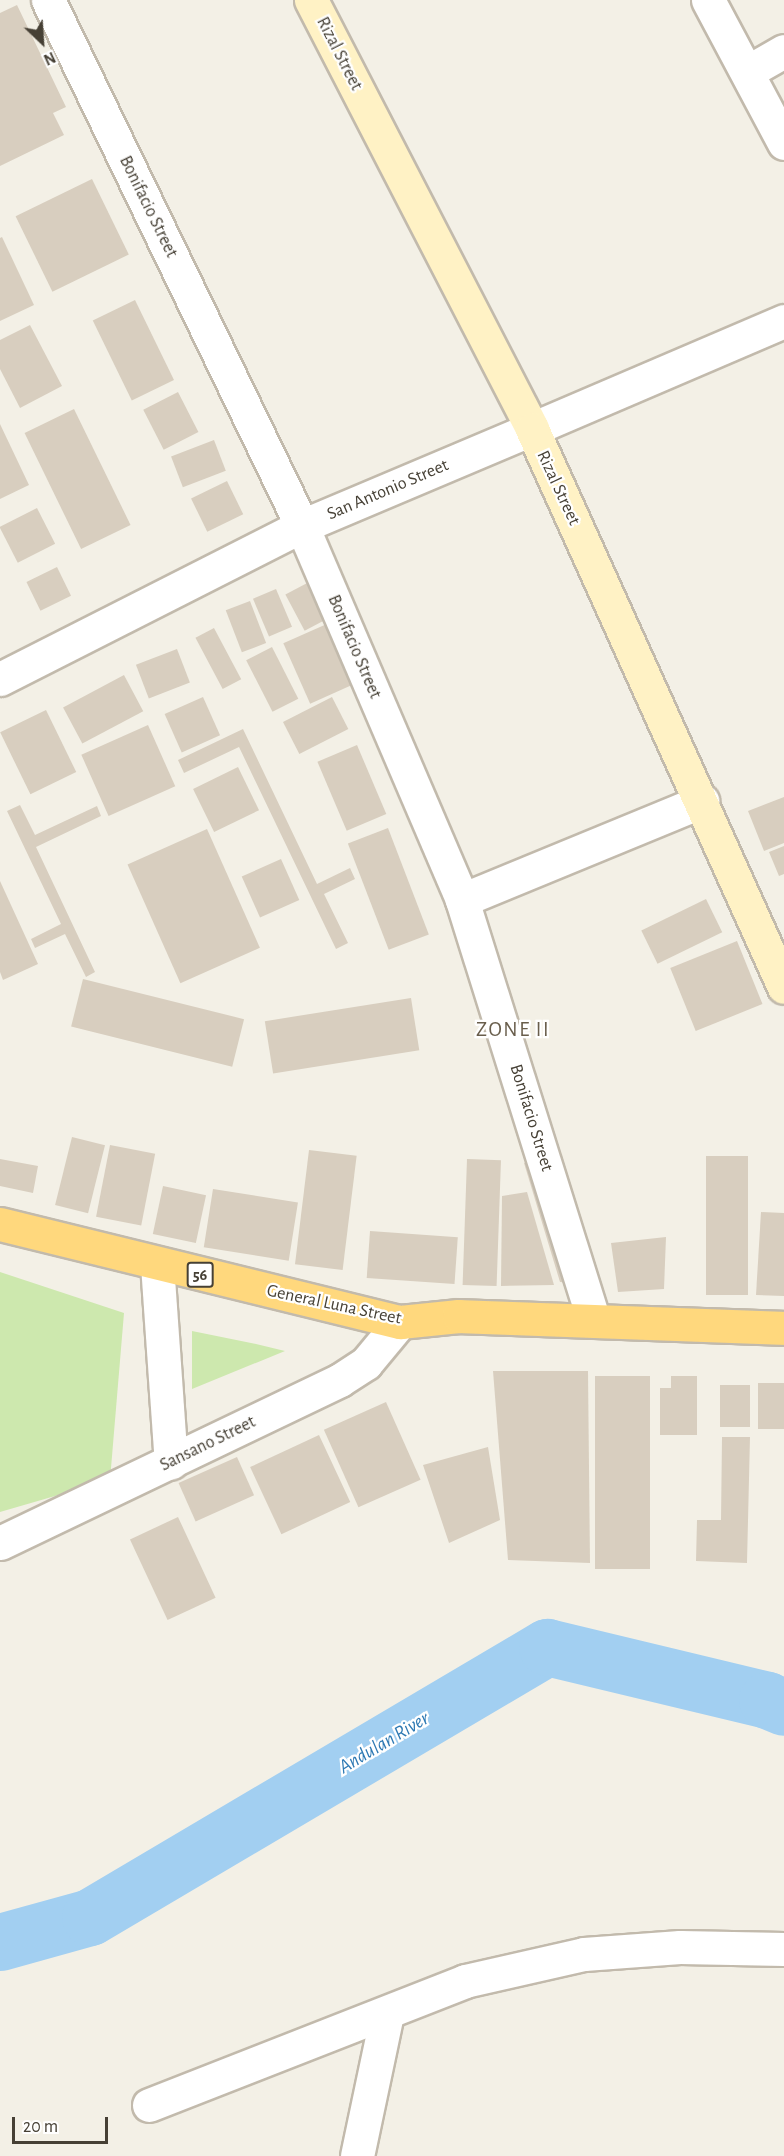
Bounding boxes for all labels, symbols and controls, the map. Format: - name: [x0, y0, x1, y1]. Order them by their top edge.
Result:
- north arrow: [12, 12, 72, 72]
- street label: Rizal Street: [311, 14, 367, 94]
- text: N: [41, 49, 58, 68]
- street label: Bonifacio Street: [114, 152, 182, 262]
- street label: Rizal Street: [531, 447, 585, 529]
- street label: San Antonio Street: [324, 455, 452, 525]
- street label: Bonifacio Street: [322, 592, 386, 702]
- district label: ZONE II: [476, 1017, 550, 1043]
- street label: Bonifacio Street: [504, 1062, 558, 1174]
- road number: 56: [186, 1262, 214, 1288]
- street label: General Luna Street: [265, 1280, 403, 1330]
- street label: Sansano Street: [157, 1412, 259, 1476]
- water label: Andulan River: [334, 1707, 434, 1779]
- scale bar: [15, 2105, 111, 2143]
- text: 20 m: [23, 2118, 58, 2136]

